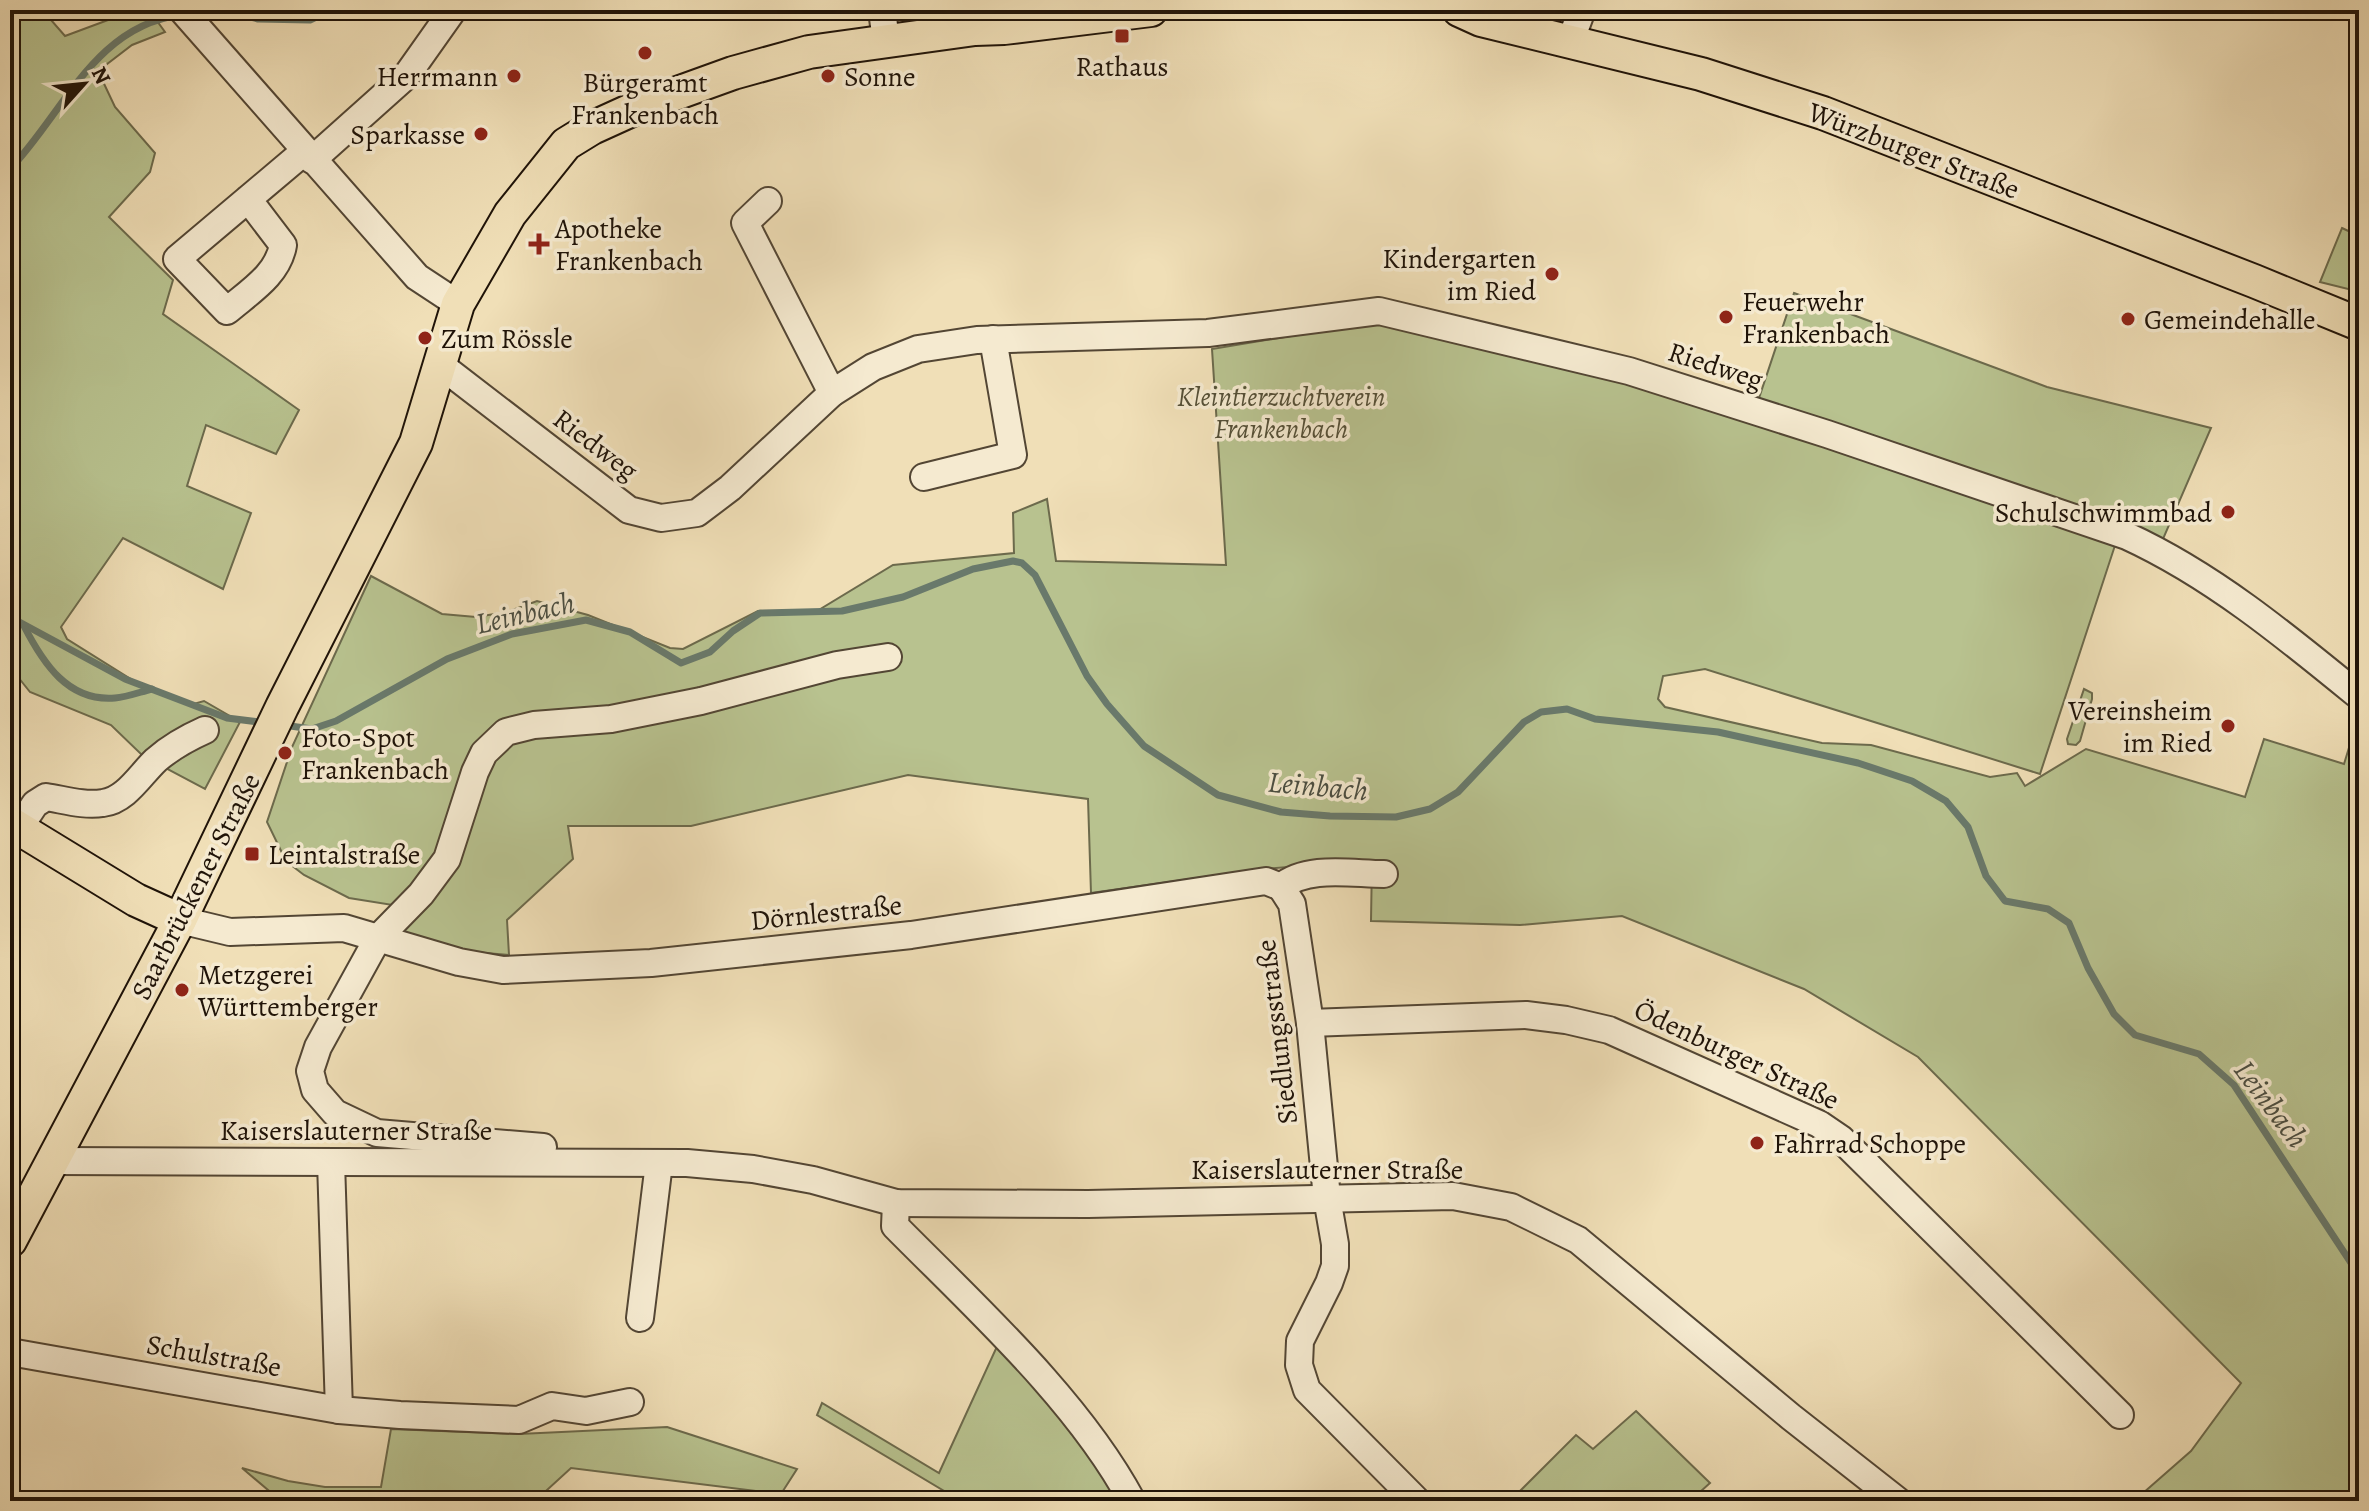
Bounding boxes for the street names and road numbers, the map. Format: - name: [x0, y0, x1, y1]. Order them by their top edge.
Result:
- street label: Würzburger Straße: [1802, 93, 2025, 209]
- street label: Riedweg: [1663, 333, 1768, 399]
- street label: Riedweg: [545, 400, 646, 489]
- street label: Saarbrückener Straße: [122, 767, 270, 1006]
- street label: Dörnlestraße: [748, 886, 904, 940]
- street label: Siedlungsstraße: [1247, 937, 1307, 1126]
- street label: Ödenburger Straße: [1628, 991, 1845, 1119]
- street label: Kaiserslauterner Straße: [220, 1112, 492, 1150]
- street label: Kaiserslauterner Straße: [1191, 1151, 1463, 1189]
- street label: Schulstraße: [143, 1325, 284, 1387]

